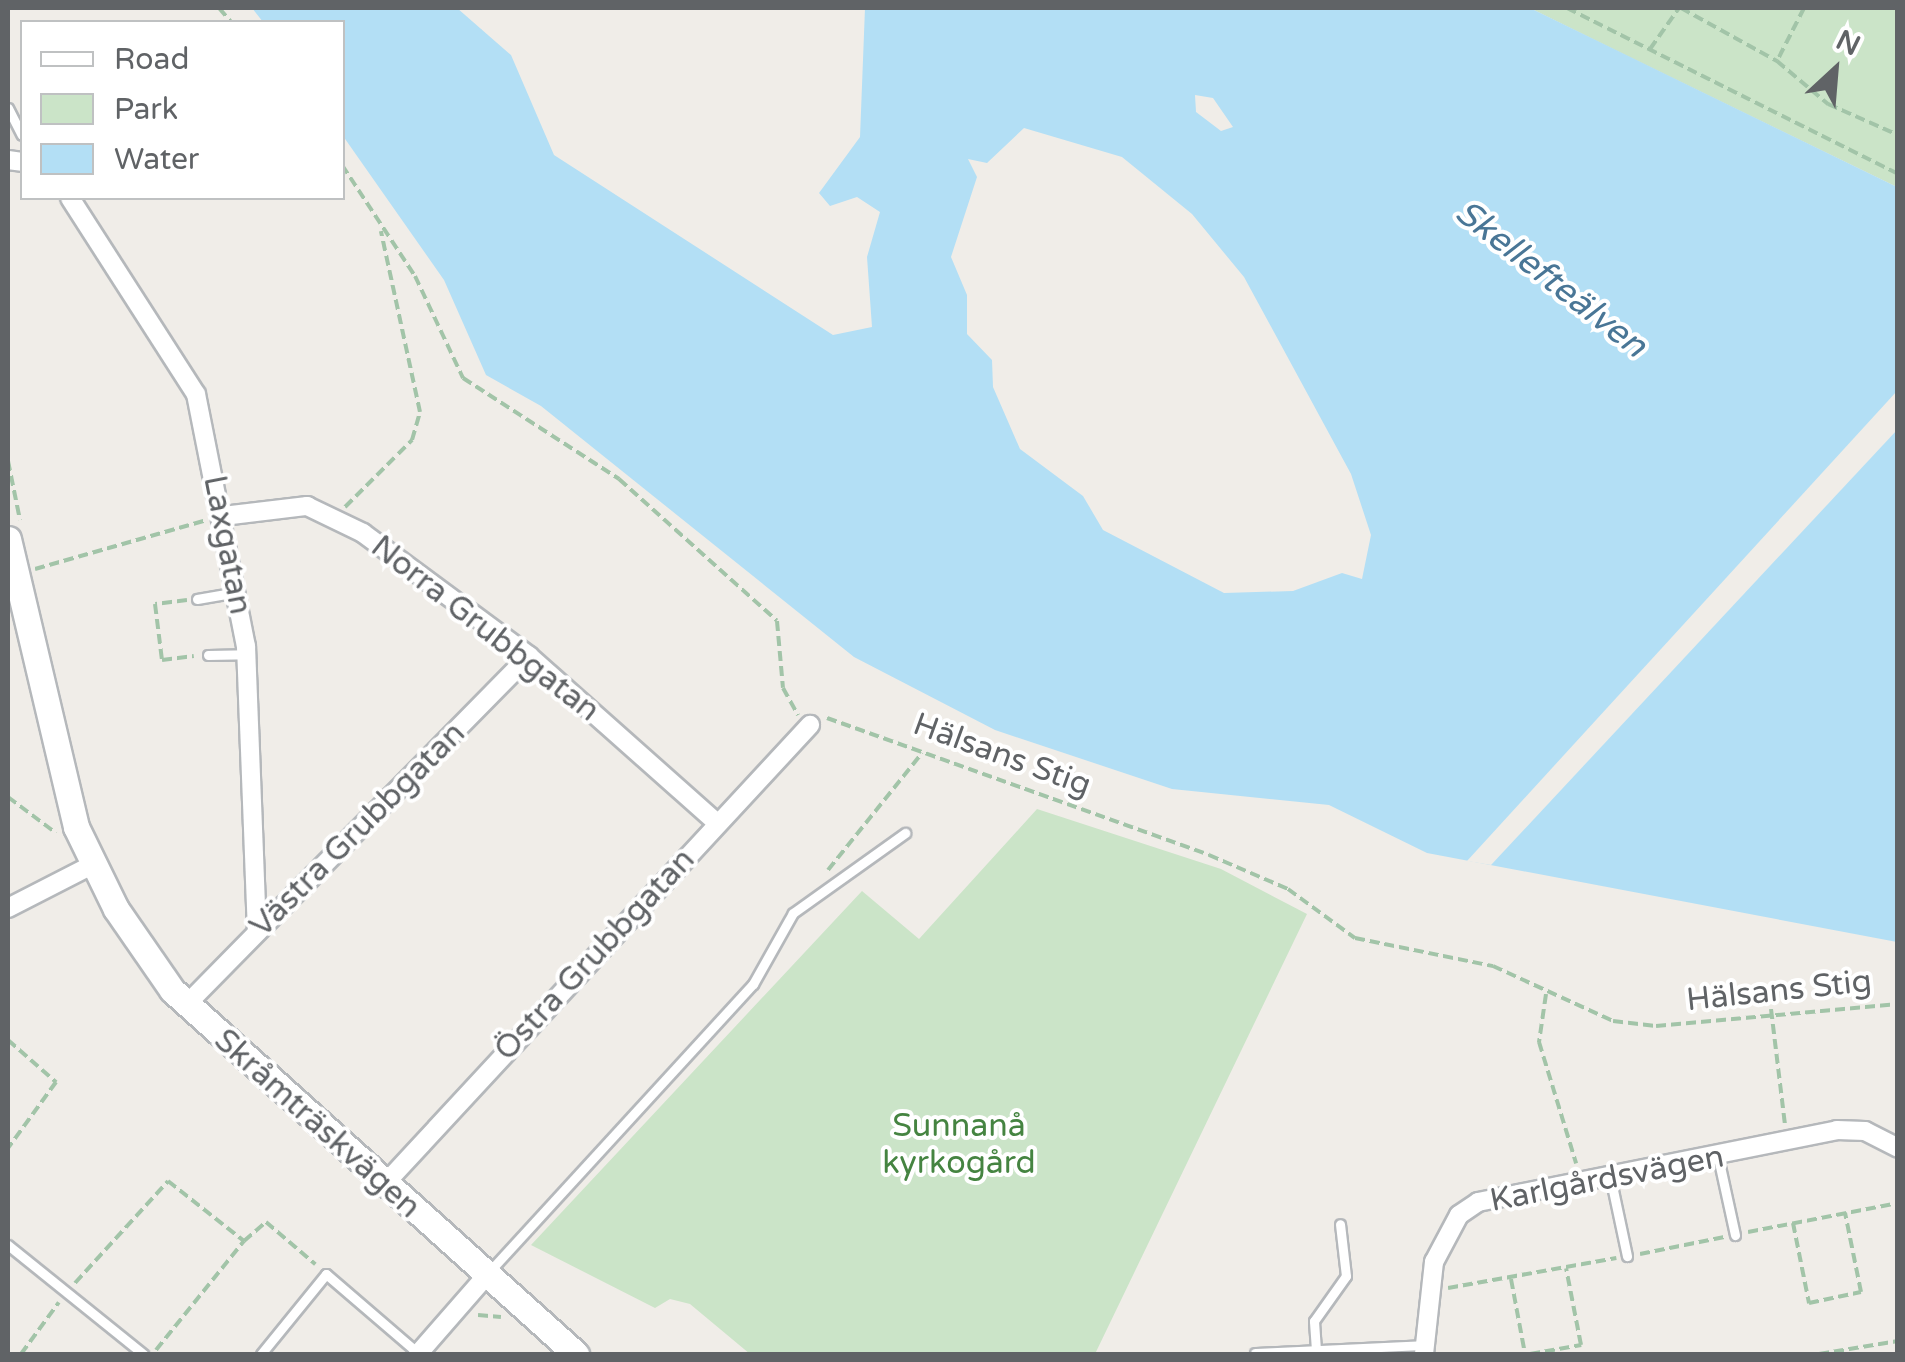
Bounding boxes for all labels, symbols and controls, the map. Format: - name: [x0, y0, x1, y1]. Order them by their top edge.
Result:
- legend: [20, 20, 345, 200]
- north arrow: [1785, 20, 1885, 120]
- text: N: [1831, 23, 1866, 63]
- text: Road: [114, 41, 189, 78]
- text: Park: [114, 91, 178, 128]
- text: Water: [114, 141, 199, 178]
- water label: Skellefteälven: [1447, 191, 1655, 367]
- street label: Laxgatan: [195, 472, 259, 618]
- street label: Norra Grubbgatan: [363, 528, 607, 730]
- street label: Hälsans Stig: [908, 705, 1096, 805]
- street label: Västra Grubbgatan: [242, 714, 474, 946]
- street label: Östra Grubbgatan: [487, 841, 703, 1069]
- street label: Hälsans Stig: [1684, 962, 1874, 1020]
- street label: Skråmträskvägen: [206, 1021, 428, 1227]
- park label: Sunnanå kyrkogård: [882, 1108, 1036, 1183]
- street label: Karlgårdsvägen: [1487, 1137, 1727, 1221]

